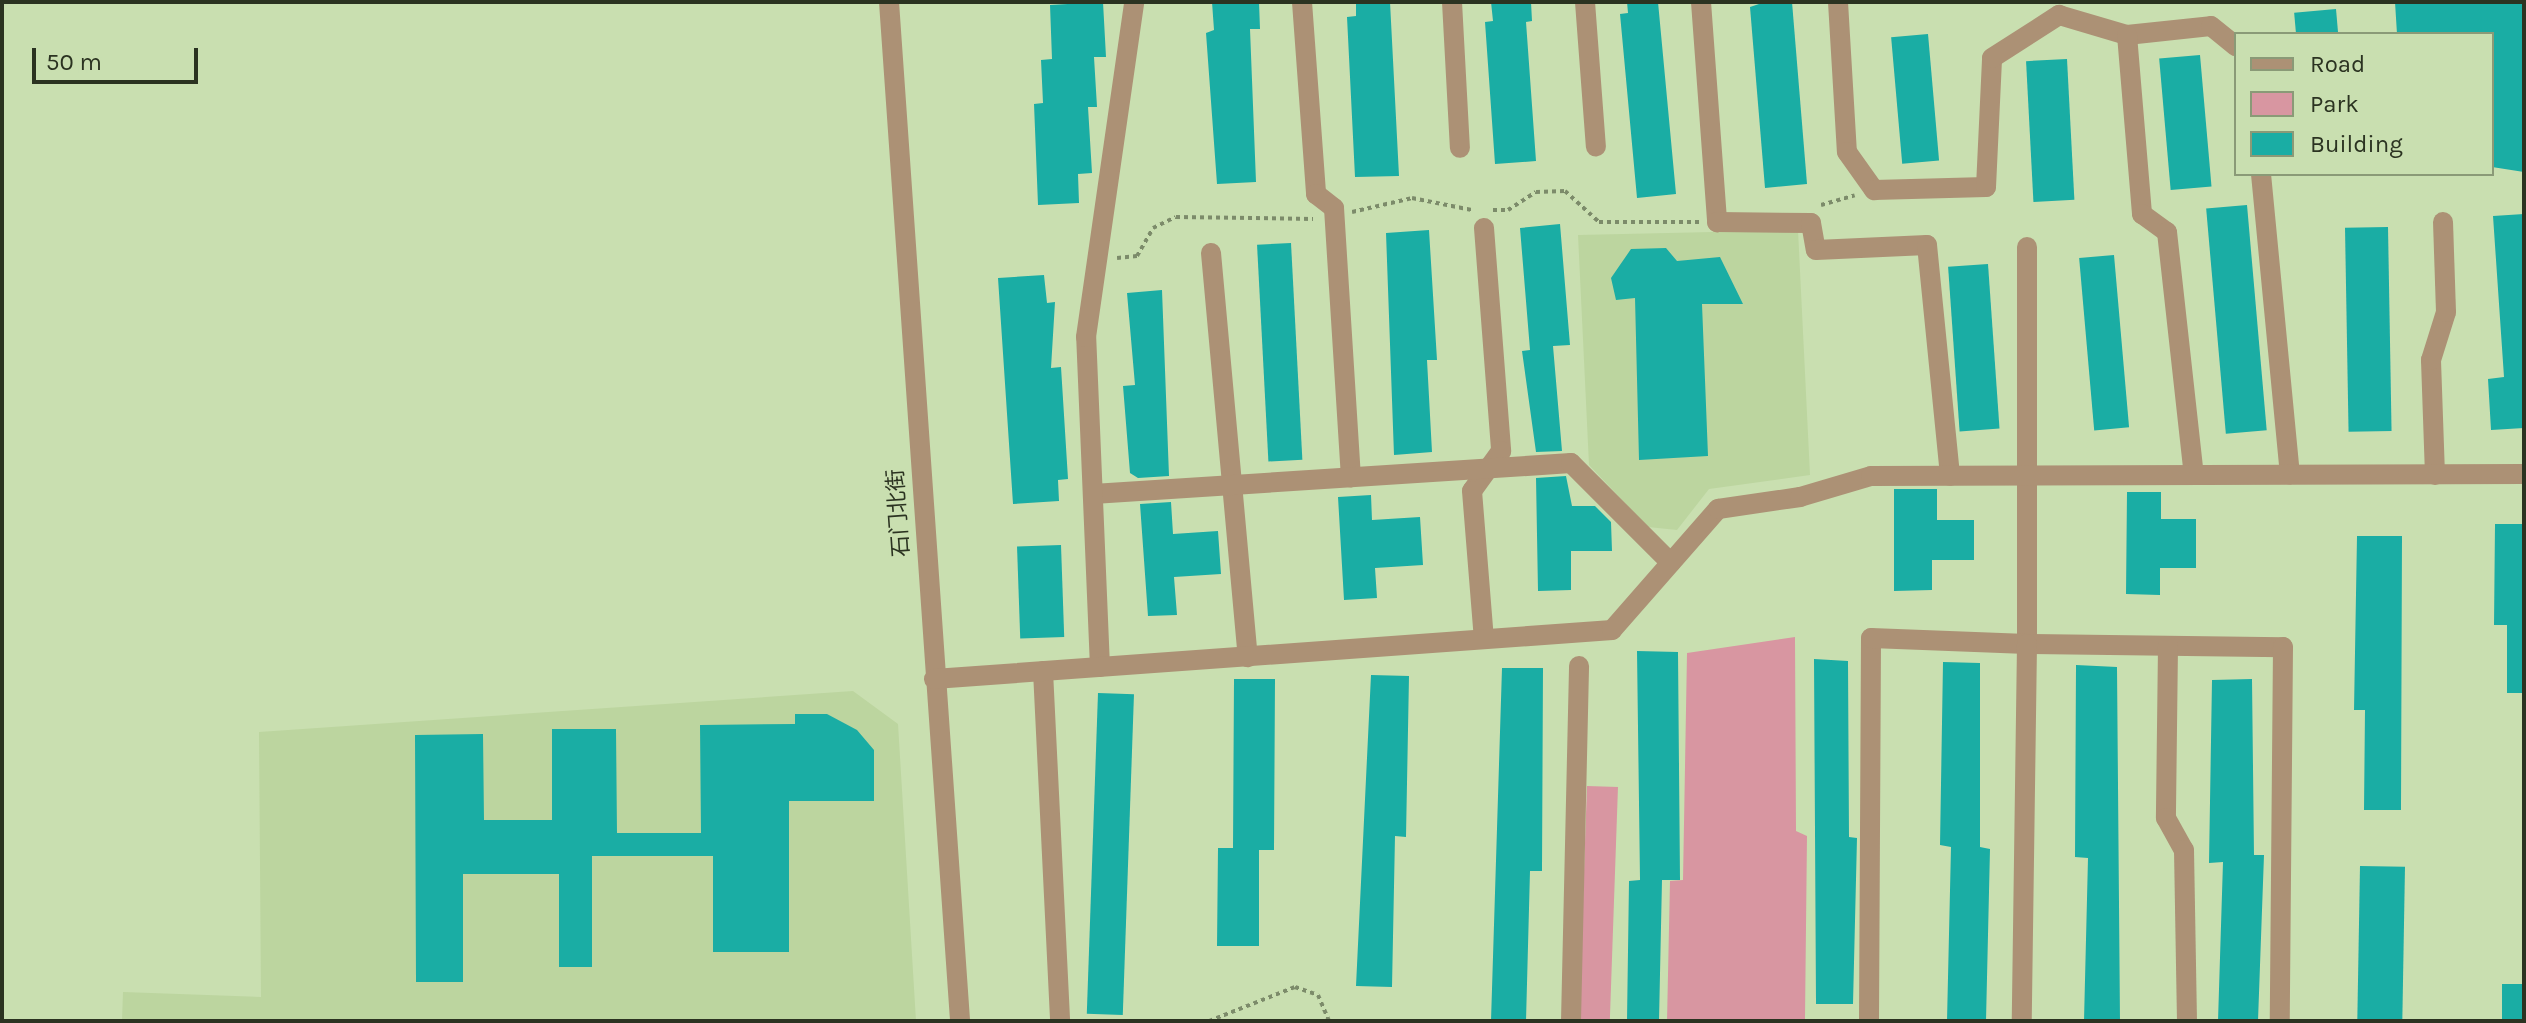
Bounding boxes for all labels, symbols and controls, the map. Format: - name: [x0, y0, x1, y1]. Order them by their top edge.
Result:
- scale bar: [36, 32, 202, 82]
- legend: [2234, 32, 2494, 176]
- text: 50 m: [46, 48, 102, 76]
- text: Road: [2310, 50, 2365, 78]
- text: Park: [2310, 90, 2359, 118]
- text: Building: [2310, 130, 2403, 158]
- street label: 石门北街: [883, 468, 915, 558]

